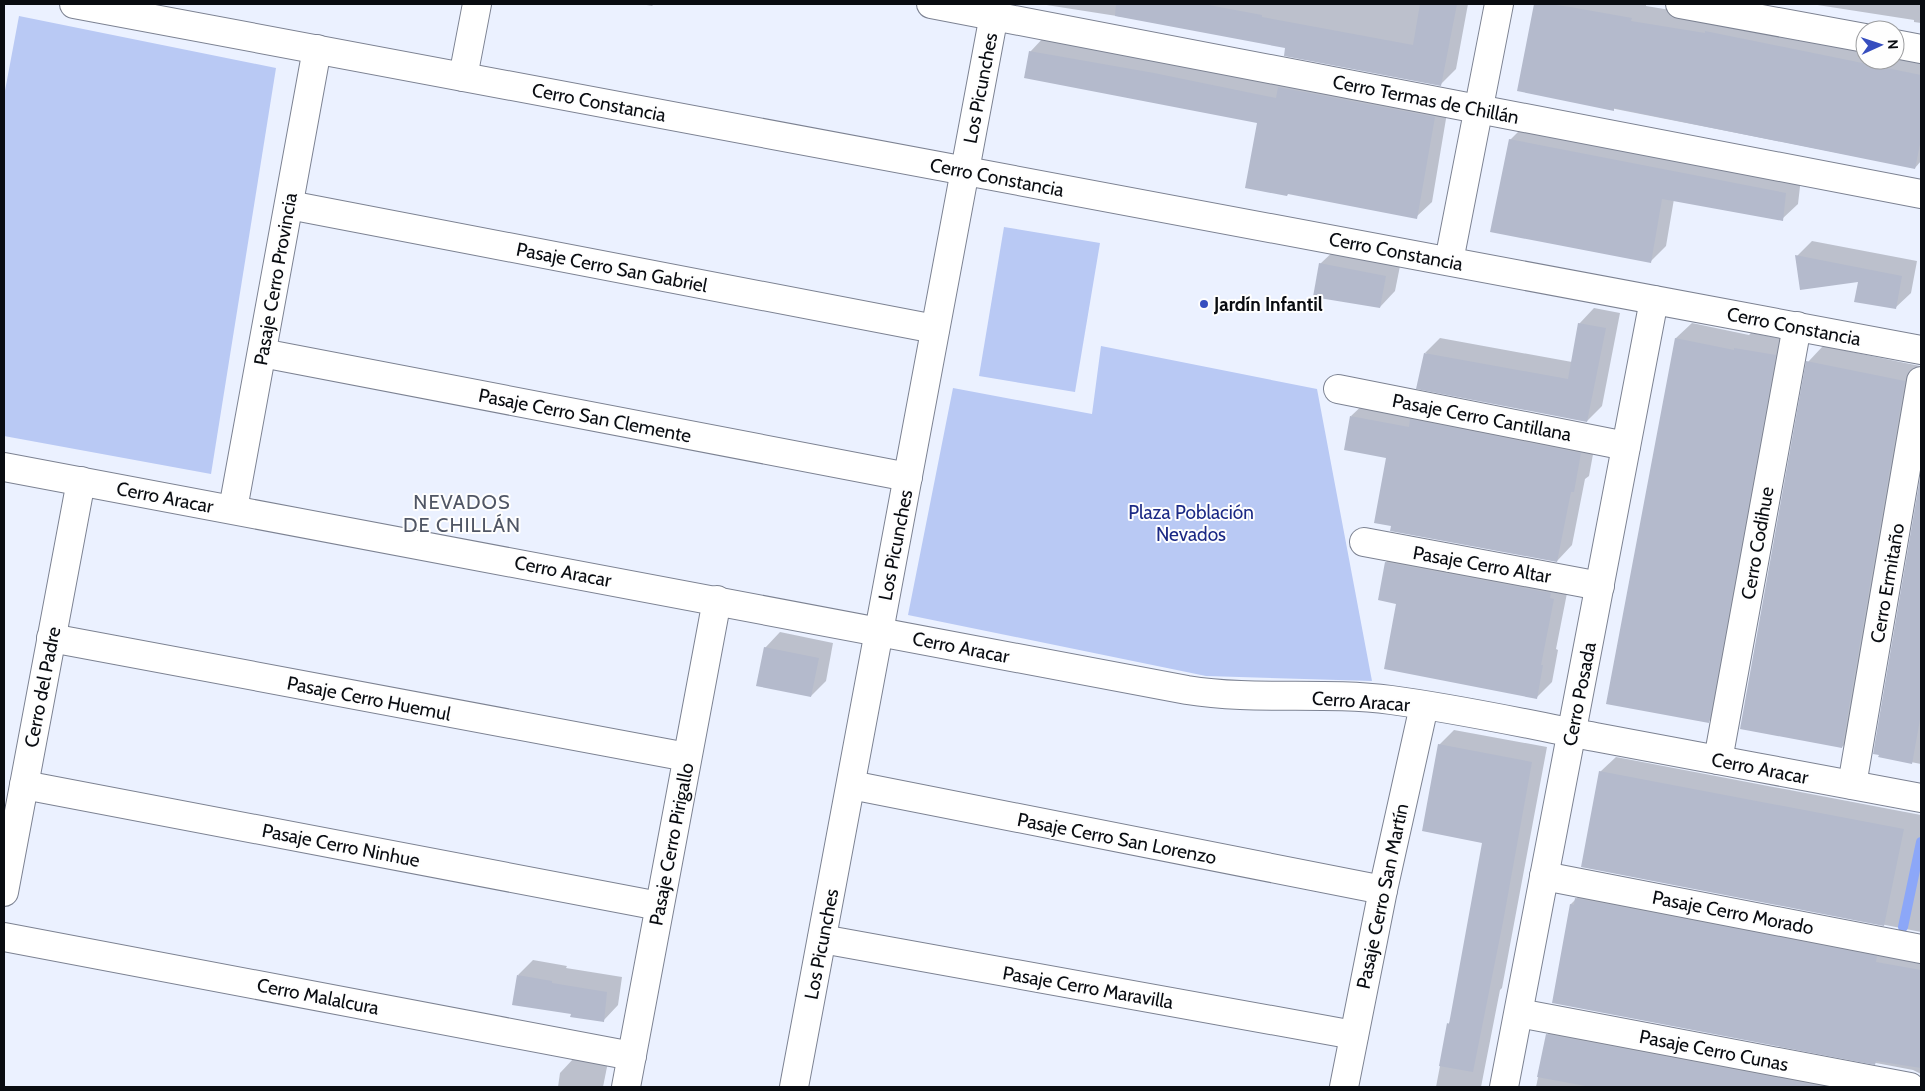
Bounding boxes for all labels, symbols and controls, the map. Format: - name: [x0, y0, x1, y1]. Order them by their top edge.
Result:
- north arrow: [1855, 20, 1905, 70]
- street label: Los Picunches: [958, 31, 1003, 145]
- text: N: [1884, 39, 1902, 50]
- street label: Cerro Termas de Chillán: [1331, 70, 1521, 129]
- street label: Cerro Constancia: [530, 78, 668, 127]
- street label: Cerro Constancia: [928, 153, 1066, 202]
- street label: Pasaje Cerro Provincia: [249, 191, 302, 367]
- street label: Cerro Constancia: [1327, 227, 1465, 276]
- street label: Pasaje Cerro San Gabriel: [514, 238, 710, 297]
- place label: Jardín Infantil: [1213, 293, 1323, 316]
- marker: Jardín Infantil: [1198, 298, 1210, 310]
- street label: Cerro Constancia: [1725, 302, 1863, 351]
- street label: Pasaje Cerro San Clemente: [477, 384, 693, 447]
- street label: Pasaje Cerro Cantillana: [1390, 389, 1573, 446]
- street label: Cerro Aracar: [115, 477, 215, 518]
- street label: Cerro Codihue: [1736, 485, 1779, 601]
- street label: Los Picunches: [873, 488, 918, 602]
- district label: NEVADOS DE CHILLÁN: [403, 490, 521, 537]
- park label: Plaza Población Nevados: [1128, 501, 1254, 546]
- street label: Cerro Ermitaño: [1866, 521, 1909, 645]
- street label: Pasaje Cerro Altar: [1411, 541, 1553, 588]
- street label: Cerro Aracar: [513, 551, 613, 592]
- street label: Cerro del Padre: [20, 625, 66, 749]
- street label: Cerro Aracar: [911, 627, 1011, 668]
- street label: Cerro Posada: [1558, 640, 1601, 748]
- street label: Pasaje Cerro Huemul: [285, 671, 453, 726]
- street label: Cerro Aracar: [1311, 687, 1411, 716]
- street label: Cerro Aracar: [1710, 748, 1810, 789]
- street label: Pasaje Cerro Pirigallo: [644, 761, 699, 927]
- street label: Pasaje Cerro San Martín: [1352, 801, 1413, 991]
- street label: Pasaje Cerro San Lorenzo: [1015, 808, 1219, 869]
- street label: Pasaje Cerro Ninhue: [260, 819, 422, 872]
- street label: Pasaje Cerro Morado: [1650, 886, 1816, 939]
- street label: Los Picunches: [799, 887, 844, 1001]
- street label: Pasaje Cerro Maravilla: [1001, 961, 1175, 1014]
- street label: Cerro Malalcura: [255, 973, 381, 1020]
- street label: Pasaje Cerro Cunas: [1637, 1025, 1791, 1076]

